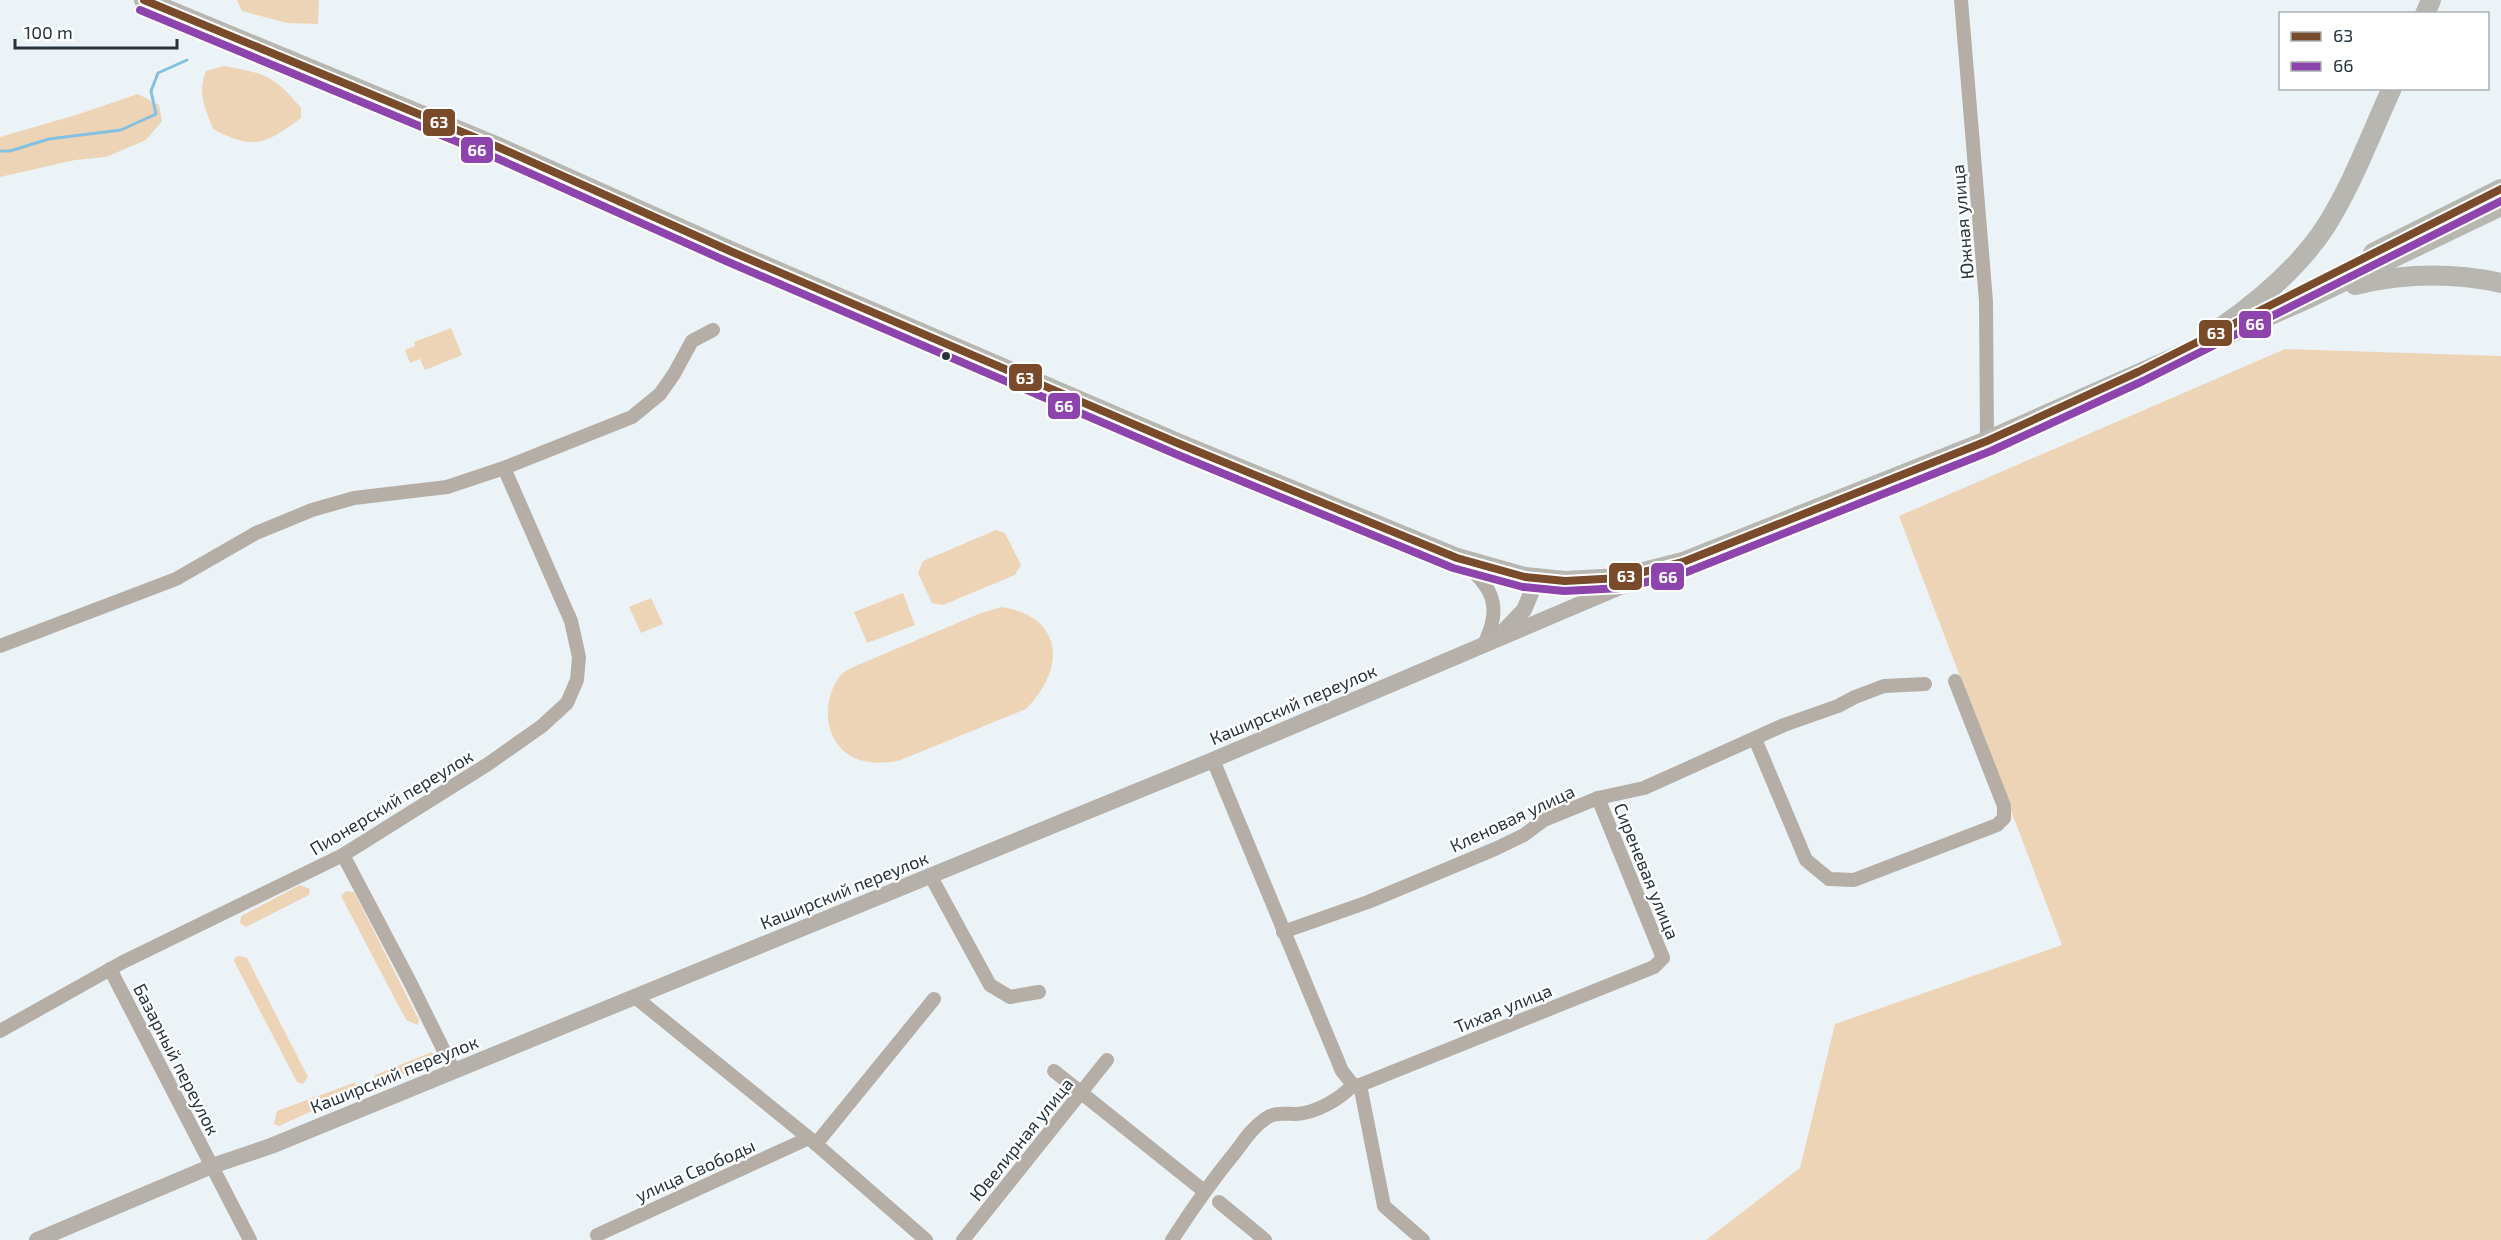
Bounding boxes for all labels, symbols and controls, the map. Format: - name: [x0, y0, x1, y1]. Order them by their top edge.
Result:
- scale bar: [15, 12, 177, 50]
- legend: [2279, 12, 2489, 90]
- text: 100 m: [24, 21, 73, 43]
- text: 63: [2333, 24, 2353, 46]
- text: 66: [2333, 54, 2354, 76]
- line badge: 63: [422, 108, 456, 137]
- text: 63: [430, 112, 448, 131]
- line badge: 66: [460, 136, 494, 164]
- text: 66: [468, 140, 486, 159]
- street label: Южная улица: [1946, 164, 1978, 280]
- line badge: 66: [2238, 310, 2272, 339]
- text: 66: [2246, 314, 2264, 333]
- line badge: 63: [2198, 319, 2233, 347]
- text: 63: [2207, 323, 2225, 342]
- unlabelled marker: [940, 350, 952, 362]
- line badge: 63: [1008, 363, 1043, 392]
- text: 63: [1016, 368, 1034, 387]
- line badge: 66: [1047, 392, 1081, 420]
- text: 66: [1055, 396, 1073, 415]
- line badge: 63: [1608, 562, 1643, 591]
- line badge: 66: [1650, 562, 1685, 591]
- text: 63: [1617, 566, 1635, 585]
- text: 66: [1659, 567, 1677, 586]
- street label: Каширский переулок: [1206, 659, 1380, 749]
- street label: Пионерский переулок: [305, 744, 477, 859]
- street label: Кленовая улица: [1446, 779, 1578, 857]
- street label: Сиреневая улица: [1610, 800, 1684, 942]
- street label: Каширский переулок: [757, 846, 932, 934]
- street label: Тихая улица: [1451, 978, 1555, 1038]
- street label: Базарный переулок: [129, 979, 225, 1139]
- street label: Каширский переулок: [307, 1030, 482, 1118]
- street label: Ювелирная улица: [965, 1073, 1077, 1205]
- street label: улица Свободы: [632, 1134, 758, 1206]

